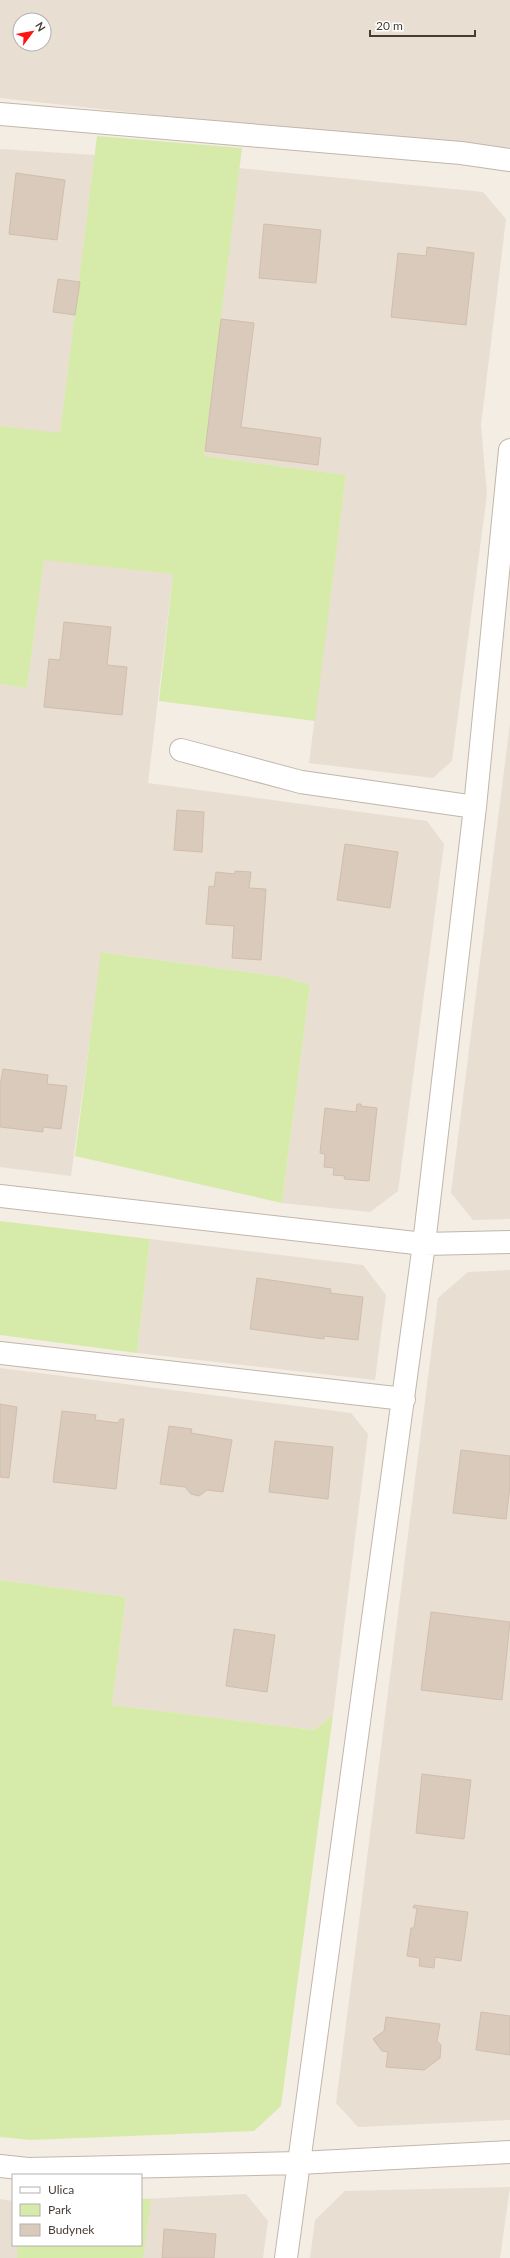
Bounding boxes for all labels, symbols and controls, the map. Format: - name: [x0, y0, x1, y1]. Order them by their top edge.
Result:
- north arrow: [12, 12, 52, 52]
- scale bar: [370, 12, 475, 38]
- text: 20 m: [376, 18, 403, 33]
- text: N: [33, 19, 49, 33]
- legend: [12, 2174, 142, 2246]
- text: Ulica: [48, 2182, 74, 2197]
- text: Park: [48, 2202, 72, 2217]
- text: Budynek: [48, 2222, 95, 2237]

